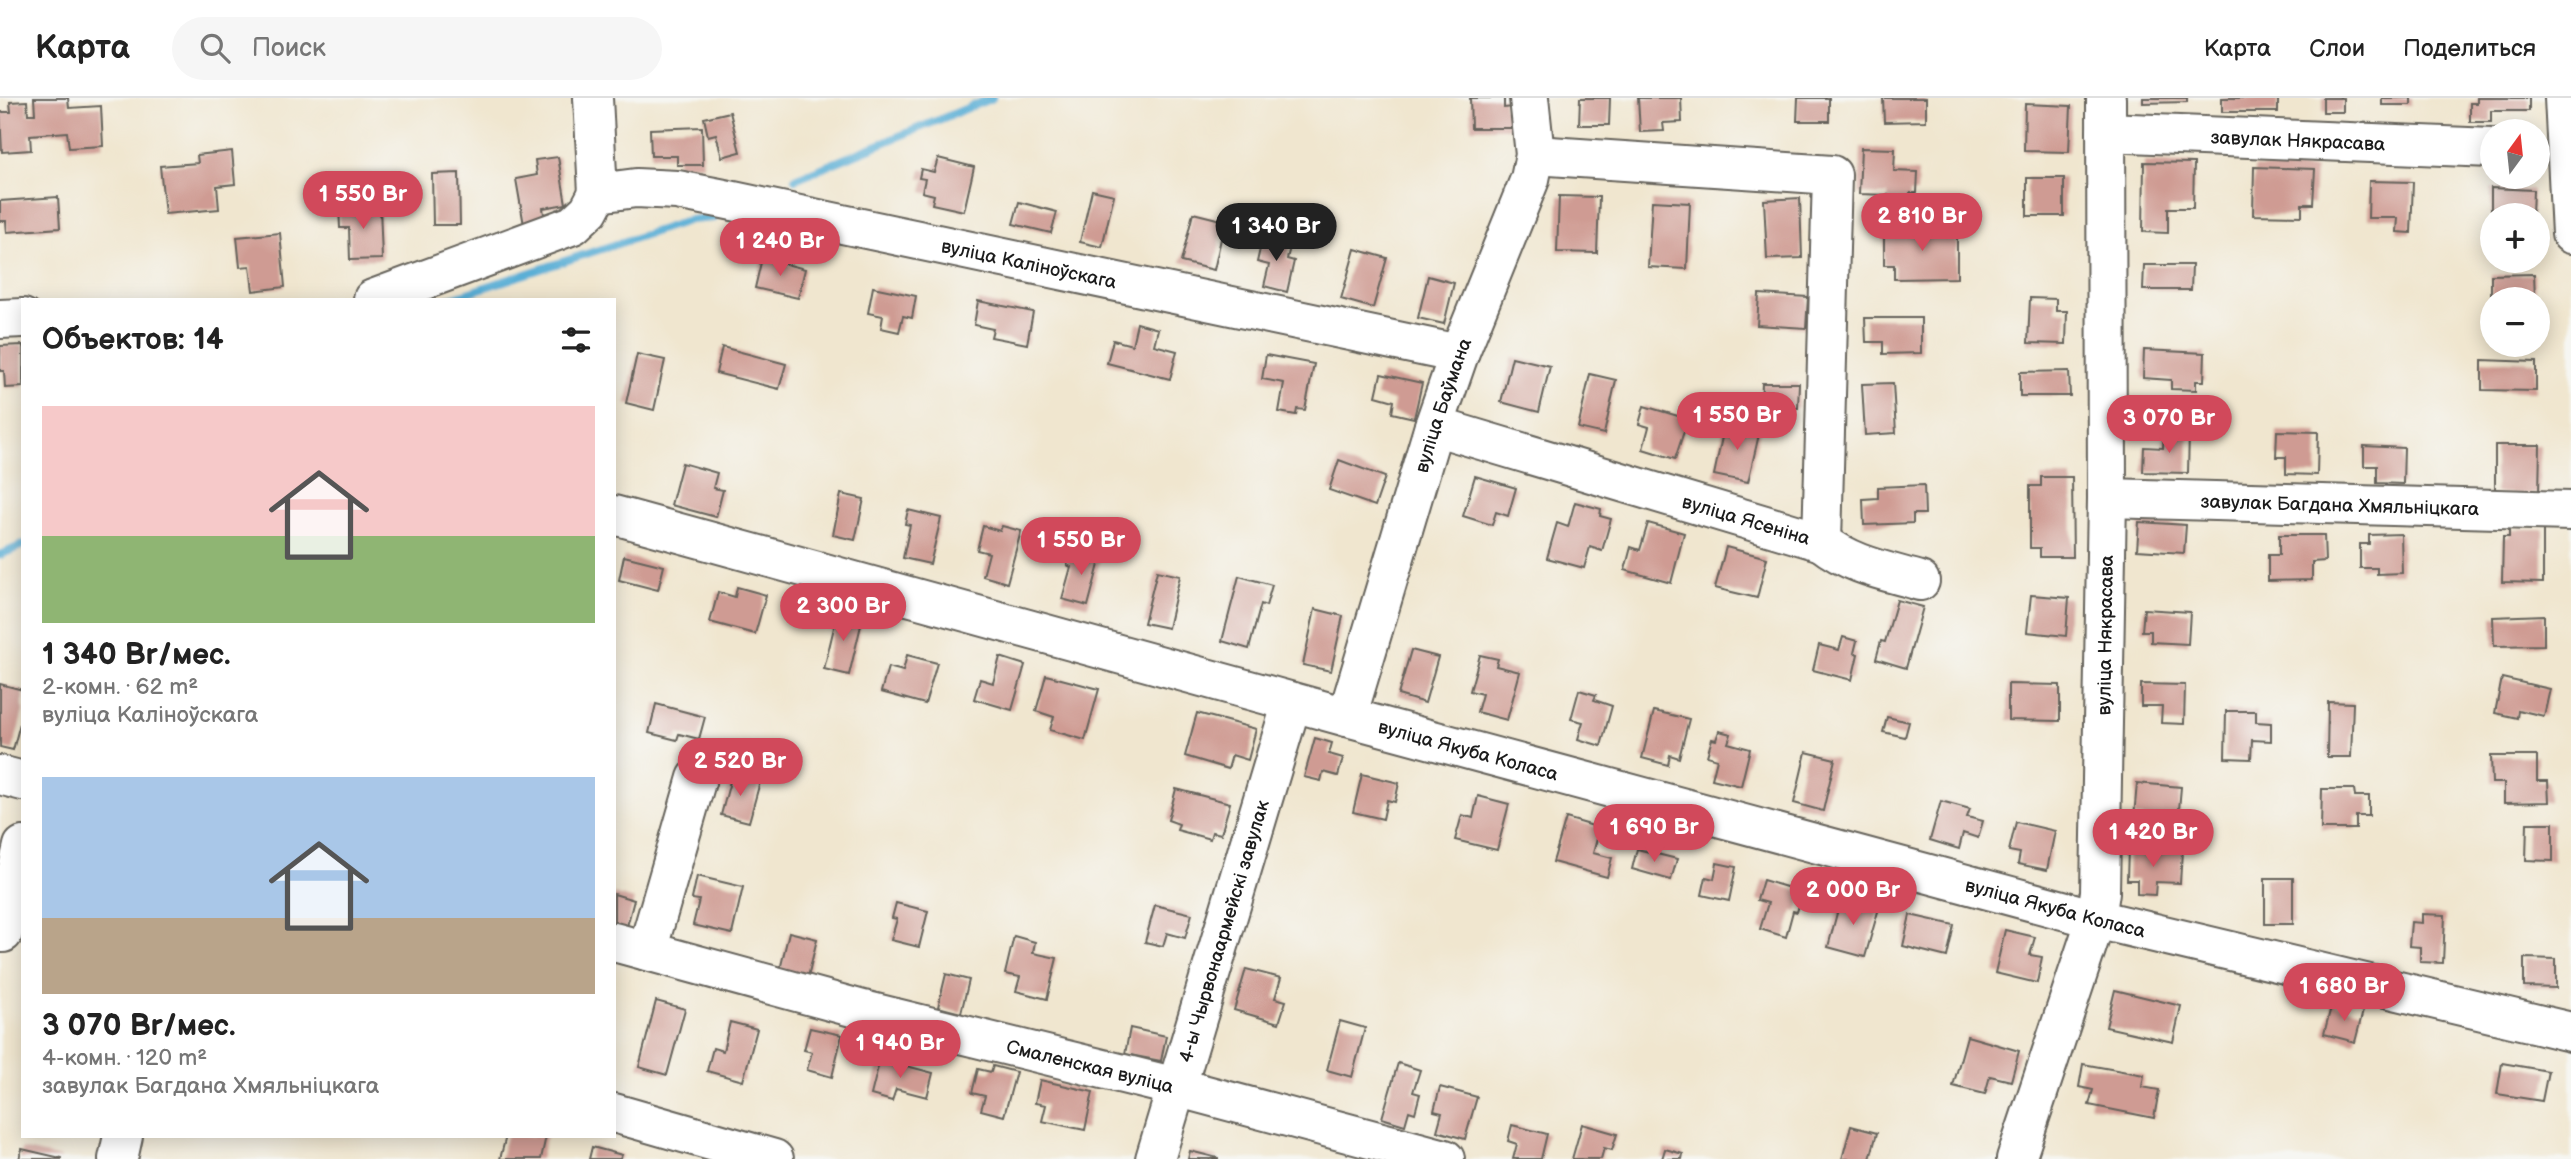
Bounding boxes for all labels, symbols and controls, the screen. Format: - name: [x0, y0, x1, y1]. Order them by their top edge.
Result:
- search box: [172, 17, 662, 80]
- text: Карта: [35, 28, 130, 68]
- icon: search: [196, 29, 234, 67]
- text: Поиск: [252, 33, 326, 64]
- text: Карта: [2204, 34, 2271, 63]
- text: Слои: [2309, 34, 2365, 63]
- text: Поделиться: [2403, 34, 2536, 63]
- north arrow: [2480, 119, 2550, 189]
- map controls: [2480, 119, 2550, 357]
- street label: завулак Някрасава: [2210, 126, 2386, 157]
- pin: 1 550 Br: [291, 172, 435, 231]
- text: 1 550 Br: [319, 180, 407, 208]
- pin: 2 810 Br: [1850, 194, 1994, 253]
- text: 2 810 Br: [1877, 202, 1967, 230]
- button: +: [2480, 203, 2550, 273]
- pin: 1 340 Br: [1204, 204, 1348, 263]
- text: 1 340 Br: [1232, 212, 1320, 240]
- pin: 1 240 Br: [708, 218, 852, 278]
- text: 1 240 Br: [736, 227, 824, 255]
- street label: вуліца Каліноўскага: [939, 235, 1119, 295]
- button: −: [2480, 287, 2550, 357]
- icon: filters: [557, 321, 595, 359]
- text: Объектов: 14: [42, 322, 224, 358]
- street label: вуліца Баўмана: [1411, 335, 1477, 476]
- pin: 1 550 Br: [1665, 392, 1809, 452]
- pin: 3 070 Br: [2097, 396, 2241, 455]
- text: 1 550 Br: [1693, 401, 1781, 429]
- text: 3 070 Br: [2123, 404, 2215, 432]
- icon: home: [256, 452, 382, 578]
- street label: вуліца Ясеніна: [1679, 491, 1813, 551]
- street label: завулак Багдана Хмяльніцкага: [2200, 491, 2480, 521]
- pin: 1 550 Br: [1009, 518, 1153, 577]
- text: 1 550 Br: [1037, 526, 1125, 554]
- street label: вуліца Някрасава: [2093, 555, 2119, 716]
- pin: 2 300 Br: [771, 584, 915, 643]
- text: 2 300 Br: [796, 592, 890, 620]
- text: 1 340 Br/мес.: [42, 637, 231, 673]
- text: 2-комн. · 62 m²: [42, 673, 198, 701]
- text: вуліца Каліноўскага: [42, 701, 258, 729]
- street label: вуліца Якуба Коласа: [1375, 716, 1560, 786]
- pin: 2 520 Br: [668, 738, 812, 798]
- text: 2 520 Br: [694, 747, 786, 775]
- street label: 4-ы Чырвонаармейскі завулак: [1175, 798, 1275, 1065]
- pin: 1 690 Br: [1582, 804, 1726, 864]
- pin: 1 420 Br: [2081, 810, 2225, 869]
- text: 1 690 Br: [1609, 813, 1699, 841]
- text: 1 420 Br: [2109, 818, 2197, 846]
- icon: home: [256, 823, 382, 949]
- pin: 2 000 Br: [1781, 868, 1925, 927]
- street label: вуліца Якуба Коласа: [1962, 874, 2148, 943]
- text: 2 000 Br: [1806, 876, 1900, 904]
- pin: 1 680 Br: [2272, 964, 2416, 1023]
- text: 1 680 Br: [2299, 972, 2389, 1000]
- text: 3 070 Br/мес.: [42, 1008, 236, 1044]
- pin: 1 940 Br: [828, 1020, 972, 1080]
- text: 1 940 Br: [856, 1029, 944, 1057]
- street label: Смаленская вуліца: [1004, 1036, 1176, 1099]
- text: 4-комн. · 120 m²: [42, 1044, 207, 1072]
- text: завулак Багдана Хмяльніцкага: [42, 1072, 379, 1100]

